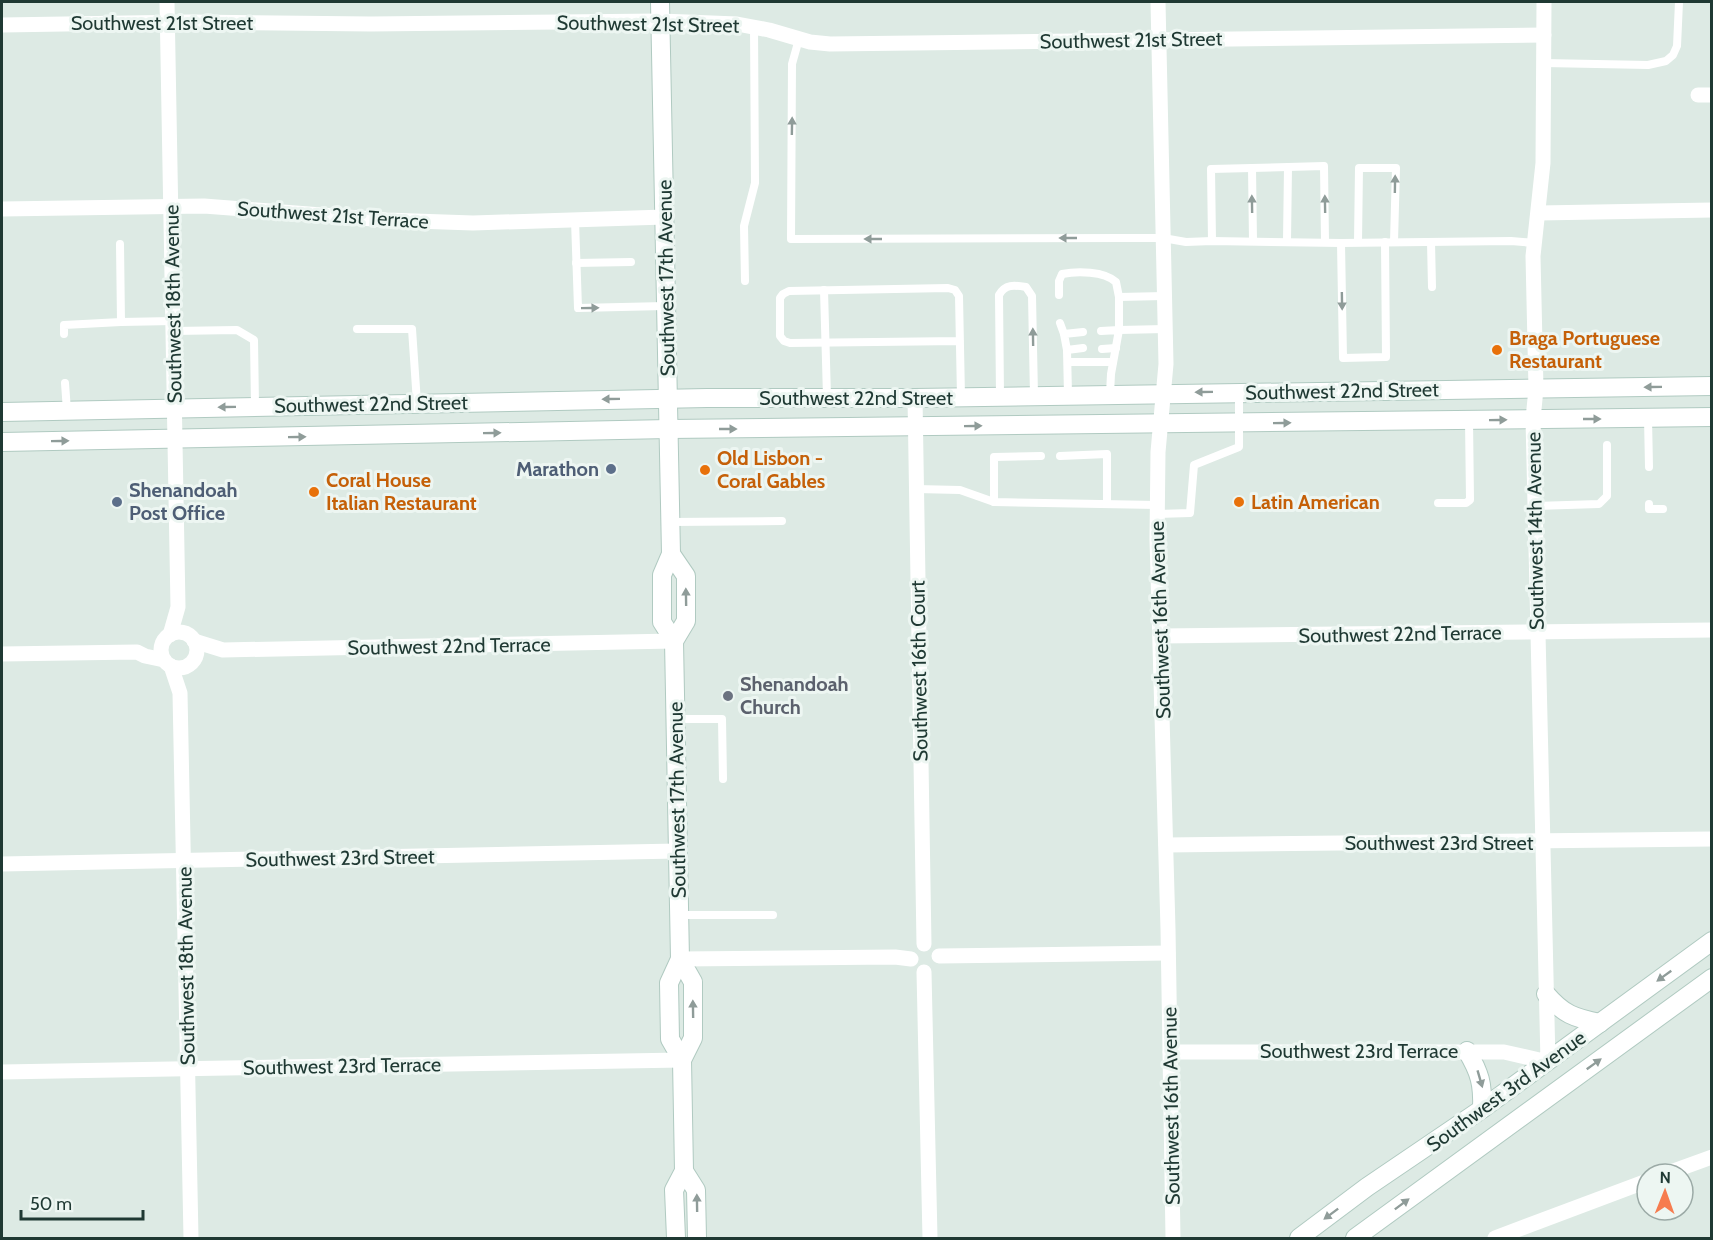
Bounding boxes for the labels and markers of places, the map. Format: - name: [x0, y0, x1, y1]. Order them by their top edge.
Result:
- place label: Braga Portuguese Restaurant: [1509, 326, 1660, 373]
- marker: Braga Portuguese Restaurant: [1490, 343, 1504, 357]
- place label: Old Lisbon - Coral Gables: [717, 446, 825, 493]
- place label: Marathon: [516, 457, 599, 481]
- marker: Marathon: [604, 462, 618, 476]
- marker: Old Lisbon - Coral Gables: [698, 463, 712, 477]
- place label: Coral House Italian Restaurant: [326, 468, 477, 515]
- place label: Shenandoah Post Office: [129, 478, 238, 525]
- marker: Coral House Italian Restaurant: [307, 485, 321, 499]
- place label: Latin American: [1251, 490, 1380, 514]
- marker: Shenandoah Post Office: [110, 495, 124, 509]
- marker: Latin American: [1232, 495, 1246, 509]
- place label: Shenandoah Church: [740, 672, 849, 719]
- marker: Shenandoah Church: [721, 689, 735, 703]

